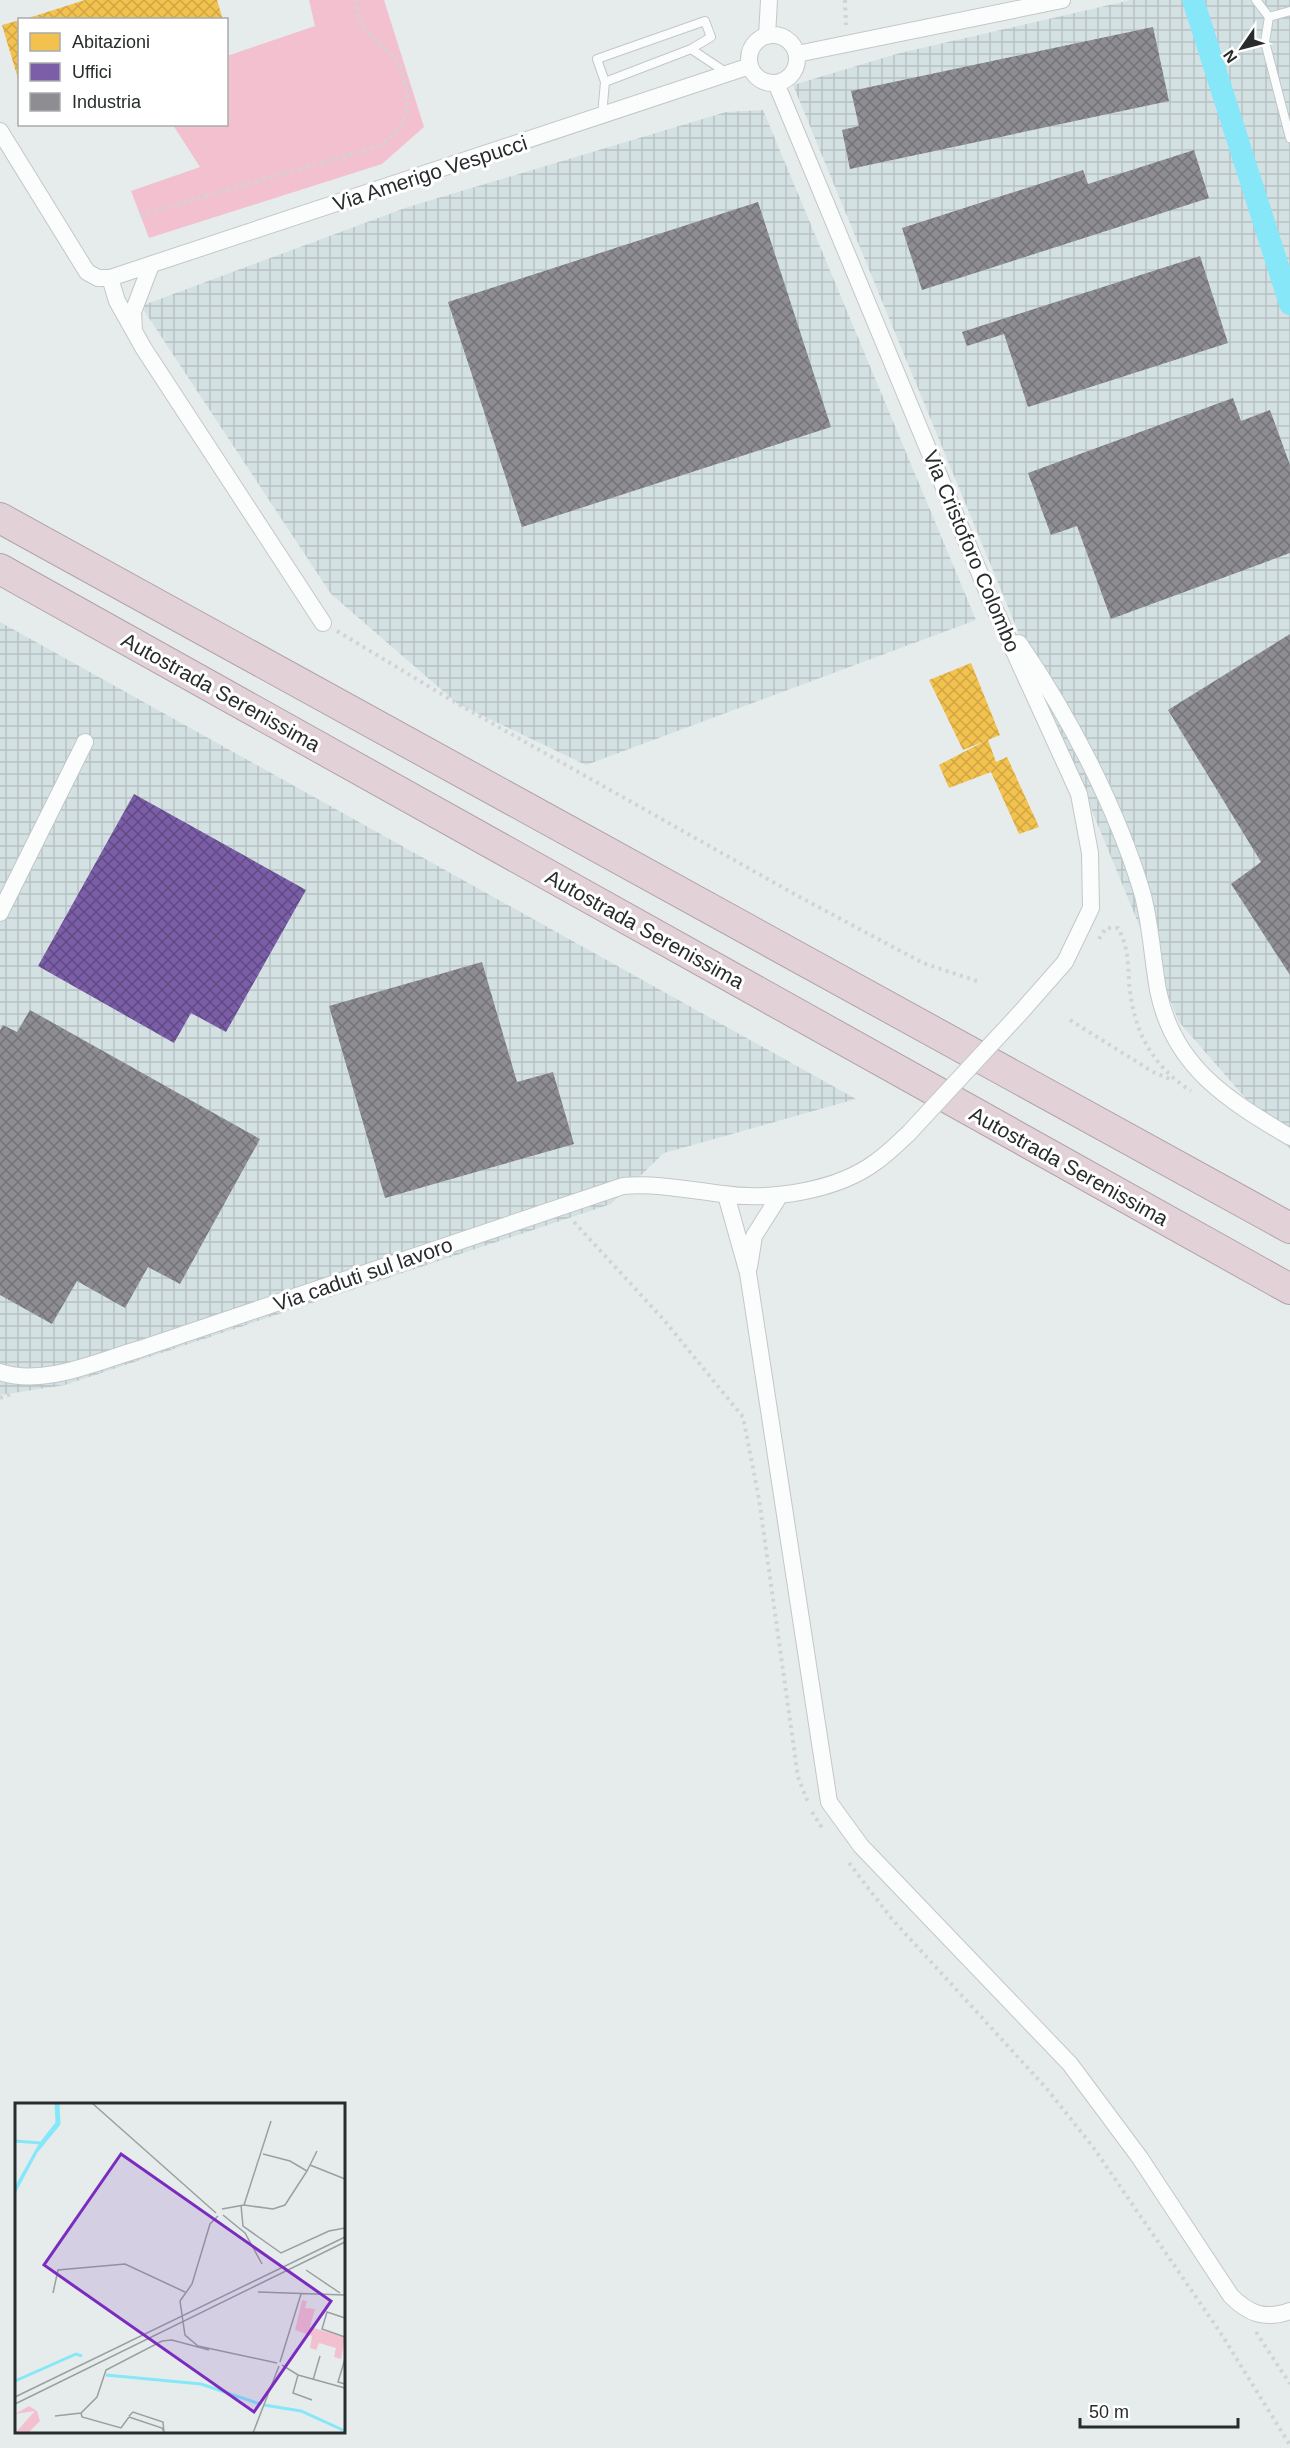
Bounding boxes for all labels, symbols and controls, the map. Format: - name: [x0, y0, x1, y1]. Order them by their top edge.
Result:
- legend: [18, 18, 228, 126]
- north arrow: [1212, 18, 1272, 78]
- text: Abitazioni: [72, 32, 150, 52]
- text: N: [1220, 47, 1240, 66]
- text: Uffici: [72, 62, 112, 82]
- text: Industria: [72, 92, 142, 112]
- street label: Via Amerigo Vespucci: [330, 131, 530, 215]
- street label: Via Cristoforo Colombo: [919, 447, 1025, 655]
- street label: Autostrada Serenissima: [118, 628, 324, 756]
- street label: Autostrada Serenissima: [542, 865, 748, 993]
- street label: Autostrada Serenissima: [966, 1102, 1172, 1230]
- street label: Via caduti sul lavoro: [271, 1233, 455, 1315]
- inset map: [15, 2103, 345, 2433]
- scale bar: [1080, 2391, 1238, 2429]
- text: 50 m: [1089, 2402, 1129, 2422]

